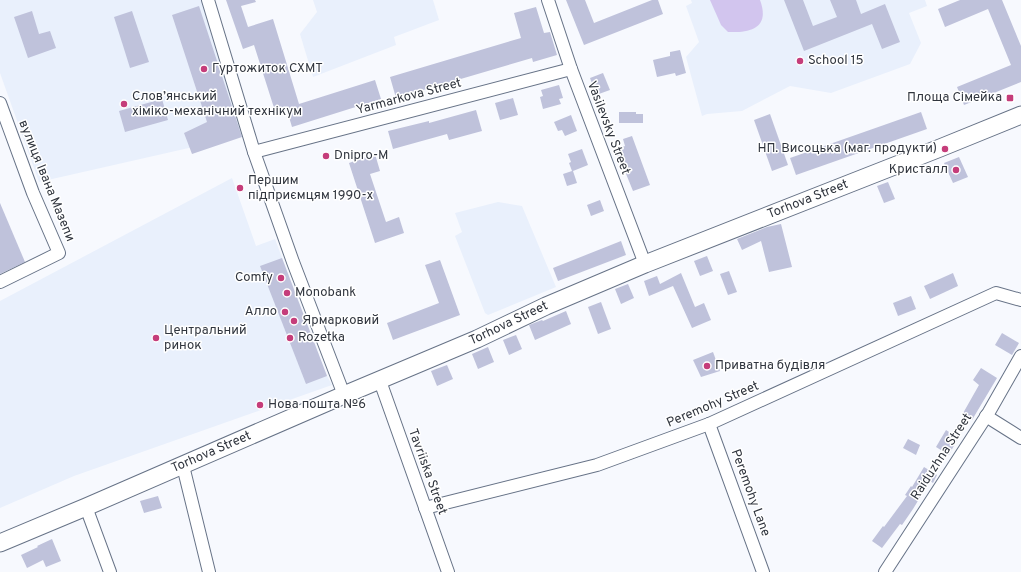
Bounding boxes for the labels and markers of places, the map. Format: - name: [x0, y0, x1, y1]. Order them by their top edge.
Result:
- place label: School 15: [808, 53, 864, 69]
- marker: School 15: [795, 56, 805, 66]
- place label: Гуртожиток СХМТ: [212, 61, 323, 77]
- marker: Гуртожиток СХМТ: [199, 64, 209, 74]
- place label: Слов’янський хіміко-механічний технікум: [132, 89, 302, 120]
- place label: Площа Сімейка: [907, 90, 1002, 106]
- marker: Площа Сімейка: [1005, 93, 1015, 103]
- marker: Слов’янський хіміко-механічний технікум: [119, 99, 129, 109]
- place label: НП. Висоцька (маг. продукти): [757, 141, 937, 157]
- marker: НП. Висоцька (маг. продукти): [940, 144, 950, 154]
- place label: Dnipro-M: [334, 148, 388, 164]
- marker: Dnipro-M: [321, 151, 331, 161]
- place label: Кристалл: [889, 162, 948, 178]
- marker: Кристалл: [951, 165, 961, 175]
- place label: Першим підприємцям 1990-х: [248, 173, 373, 204]
- marker: Першим підприємцям 1990-х: [235, 183, 245, 193]
- place label: Comfy: [235, 270, 273, 286]
- marker: Comfy: [276, 273, 286, 283]
- place label: Monobank: [295, 285, 356, 301]
- marker: Monobank: [282, 288, 292, 298]
- place label: Алло: [245, 304, 277, 320]
- marker: Алло: [280, 307, 290, 317]
- place label: Ярмарковий: [302, 313, 379, 329]
- marker: Ярмарковий: [289, 316, 299, 326]
- place label: Центральний ринок: [164, 323, 247, 354]
- place label: Rozetka: [298, 330, 345, 346]
- marker: Центральний ринок: [151, 333, 161, 343]
- marker: Rozetka: [285, 333, 295, 343]
- place label: Приватна будівля: [715, 358, 825, 374]
- marker: Приватна будівля: [702, 361, 712, 371]
- place label: Нова пошта №6: [268, 397, 366, 413]
- marker: Нова пошта №6: [255, 400, 265, 410]

